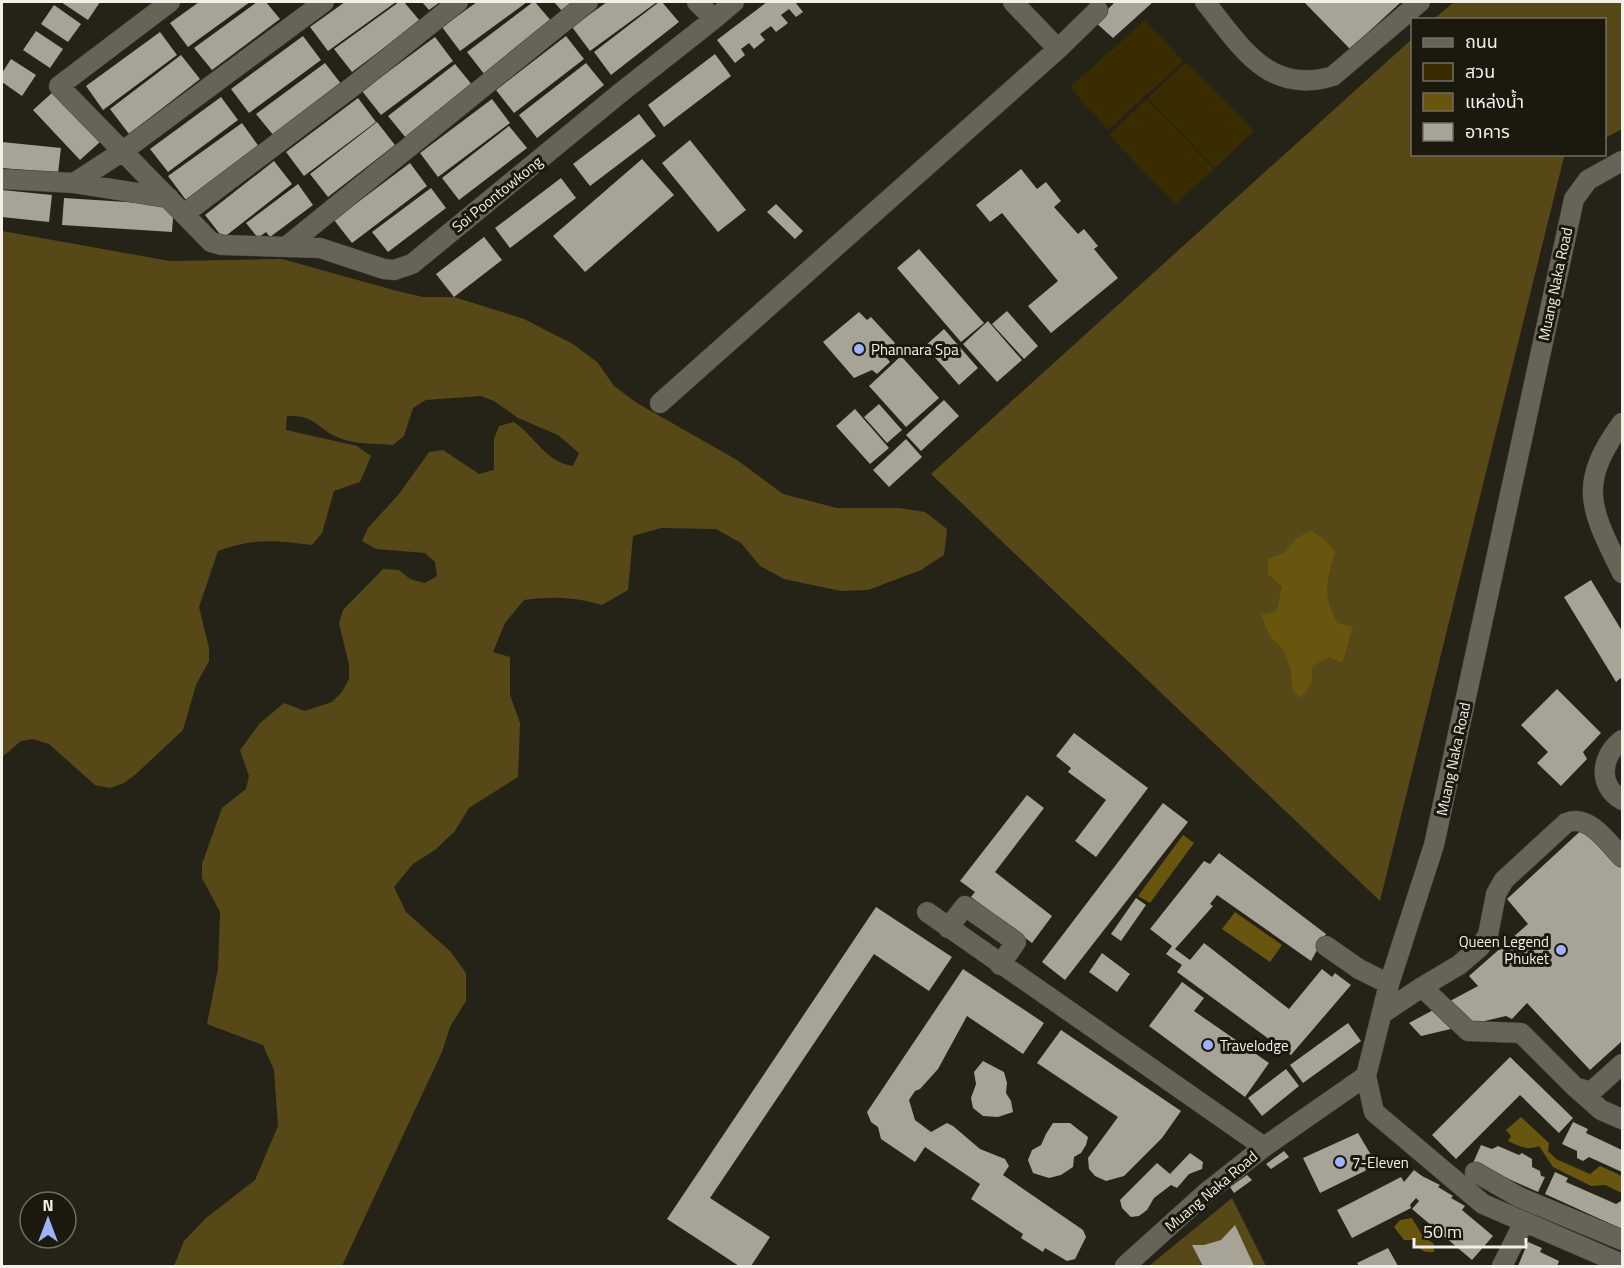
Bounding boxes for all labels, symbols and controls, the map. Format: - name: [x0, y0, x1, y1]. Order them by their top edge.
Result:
- legend: [1411, 18, 1606, 156]
- text: ถนน: [1465, 28, 1498, 55]
- text: สวน: [1465, 58, 1495, 85]
- text: แหล่งน้ำ: [1465, 88, 1524, 115]
- text: อาคาร: [1465, 118, 1510, 145]
- street label: Soi Poontowkong: [447, 150, 547, 238]
- street label: Muang Naka Road: [1532, 225, 1578, 343]
- place label: Phannara Spa: [871, 338, 959, 361]
- marker: Phannara Spa: [852, 342, 866, 356]
- street label: Muang Naka Road: [1430, 700, 1476, 818]
- place label: Queen Legend Phuket: [1459, 930, 1550, 970]
- marker: Queen Legend Phuket: [1554, 943, 1568, 957]
- place label: Travelodge: [1220, 1034, 1289, 1057]
- marker: Travelodge: [1201, 1038, 1215, 1052]
- street label: Muang Naka Road: [1159, 1145, 1263, 1237]
- place label: 7-Eleven: [1352, 1151, 1409, 1174]
- marker: 7-Eleven: [1333, 1155, 1347, 1169]
- north arrow: [18, 1190, 78, 1250]
- text: N: [42, 1193, 54, 1217]
- scale bar: [1414, 1211, 1526, 1249]
- text: 50 m: [1423, 1218, 1462, 1245]

